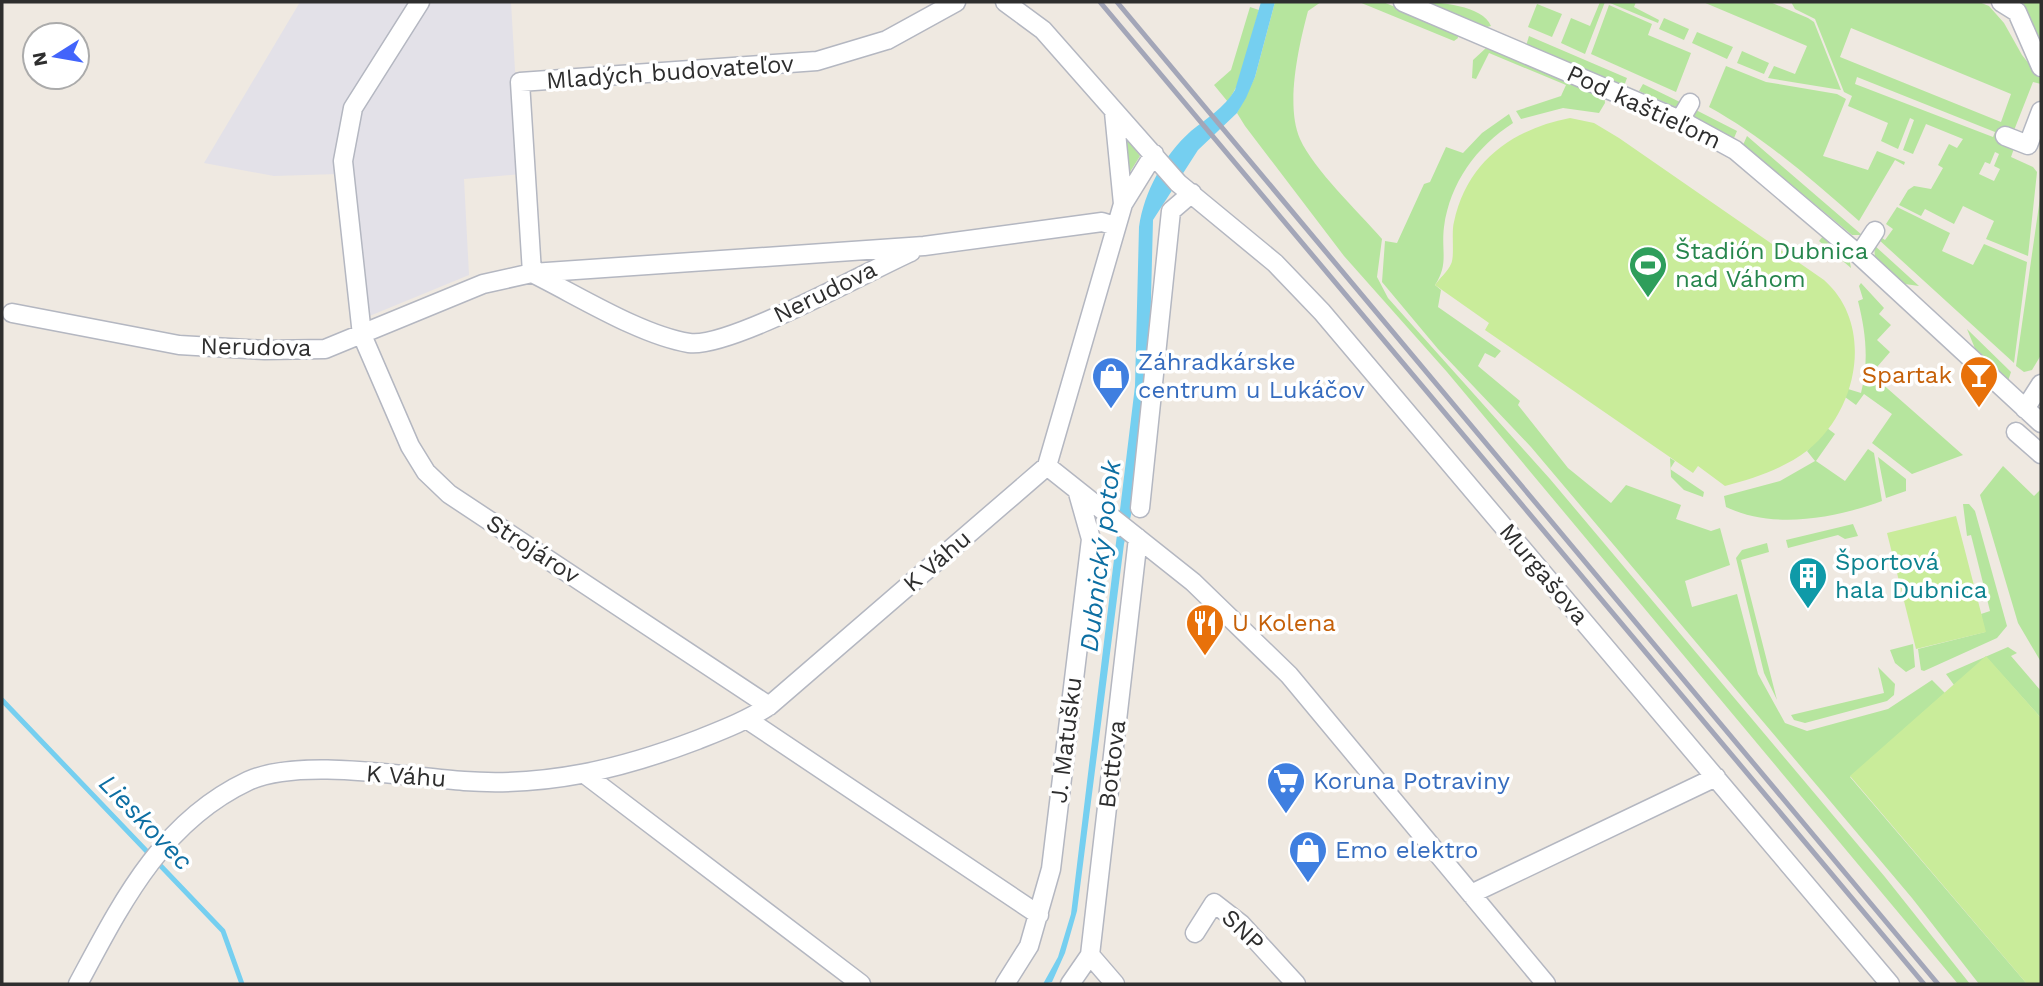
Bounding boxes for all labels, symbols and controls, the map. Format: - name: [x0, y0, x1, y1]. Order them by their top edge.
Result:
- north arrow: [21, 21, 91, 91]
- street label: Mladých budovateľov: [545, 49, 795, 95]
- text: N: [27, 50, 52, 68]
- street label: Pod kaštieľom: [1563, 59, 1725, 155]
- place label: Štadión Dubnica nad Váhom: [1675, 237, 1868, 293]
- sports icon: Štadión Dubnica nad Váhom: [1627, 244, 1669, 299]
- street label: Nerudova: [769, 255, 881, 329]
- street label: Nerudova: [200, 332, 312, 362]
- place label: Záhradkárske centrum u Lukáčov: [1138, 348, 1365, 404]
- bar icon: Spartak: [1958, 354, 2000, 409]
- shop icon: Záhradkárske centrum u Lukáčov: [1090, 355, 1132, 410]
- place label: Spartak: [1862, 361, 1952, 389]
- water label: Dubnický potok: [1073, 458, 1127, 653]
- street label: Strojárov: [481, 509, 585, 590]
- street label: Murgašova: [1494, 518, 1594, 630]
- street label: K Váhu: [898, 524, 976, 598]
- place label: Športová hala Dubnica: [1835, 548, 1987, 604]
- building icon: Športová hala Dubnica: [1787, 555, 1829, 610]
- restaurant icon: U Kolena: [1184, 602, 1226, 657]
- place label: U Kolena: [1232, 609, 1336, 637]
- street label: J. Matušku: [1044, 675, 1088, 805]
- street label: Bottova: [1093, 718, 1131, 810]
- street label: K Váhu: [365, 759, 447, 793]
- supermarket icon: Koruna Potraviny: [1265, 760, 1307, 815]
- place label: Koruna Potraviny: [1313, 767, 1510, 795]
- water label: Lieskovec: [93, 768, 199, 876]
- shop icon: Emo elektro: [1287, 829, 1329, 884]
- place label: Emo elektro: [1335, 836, 1478, 864]
- street label: SNP: [1216, 903, 1270, 957]

